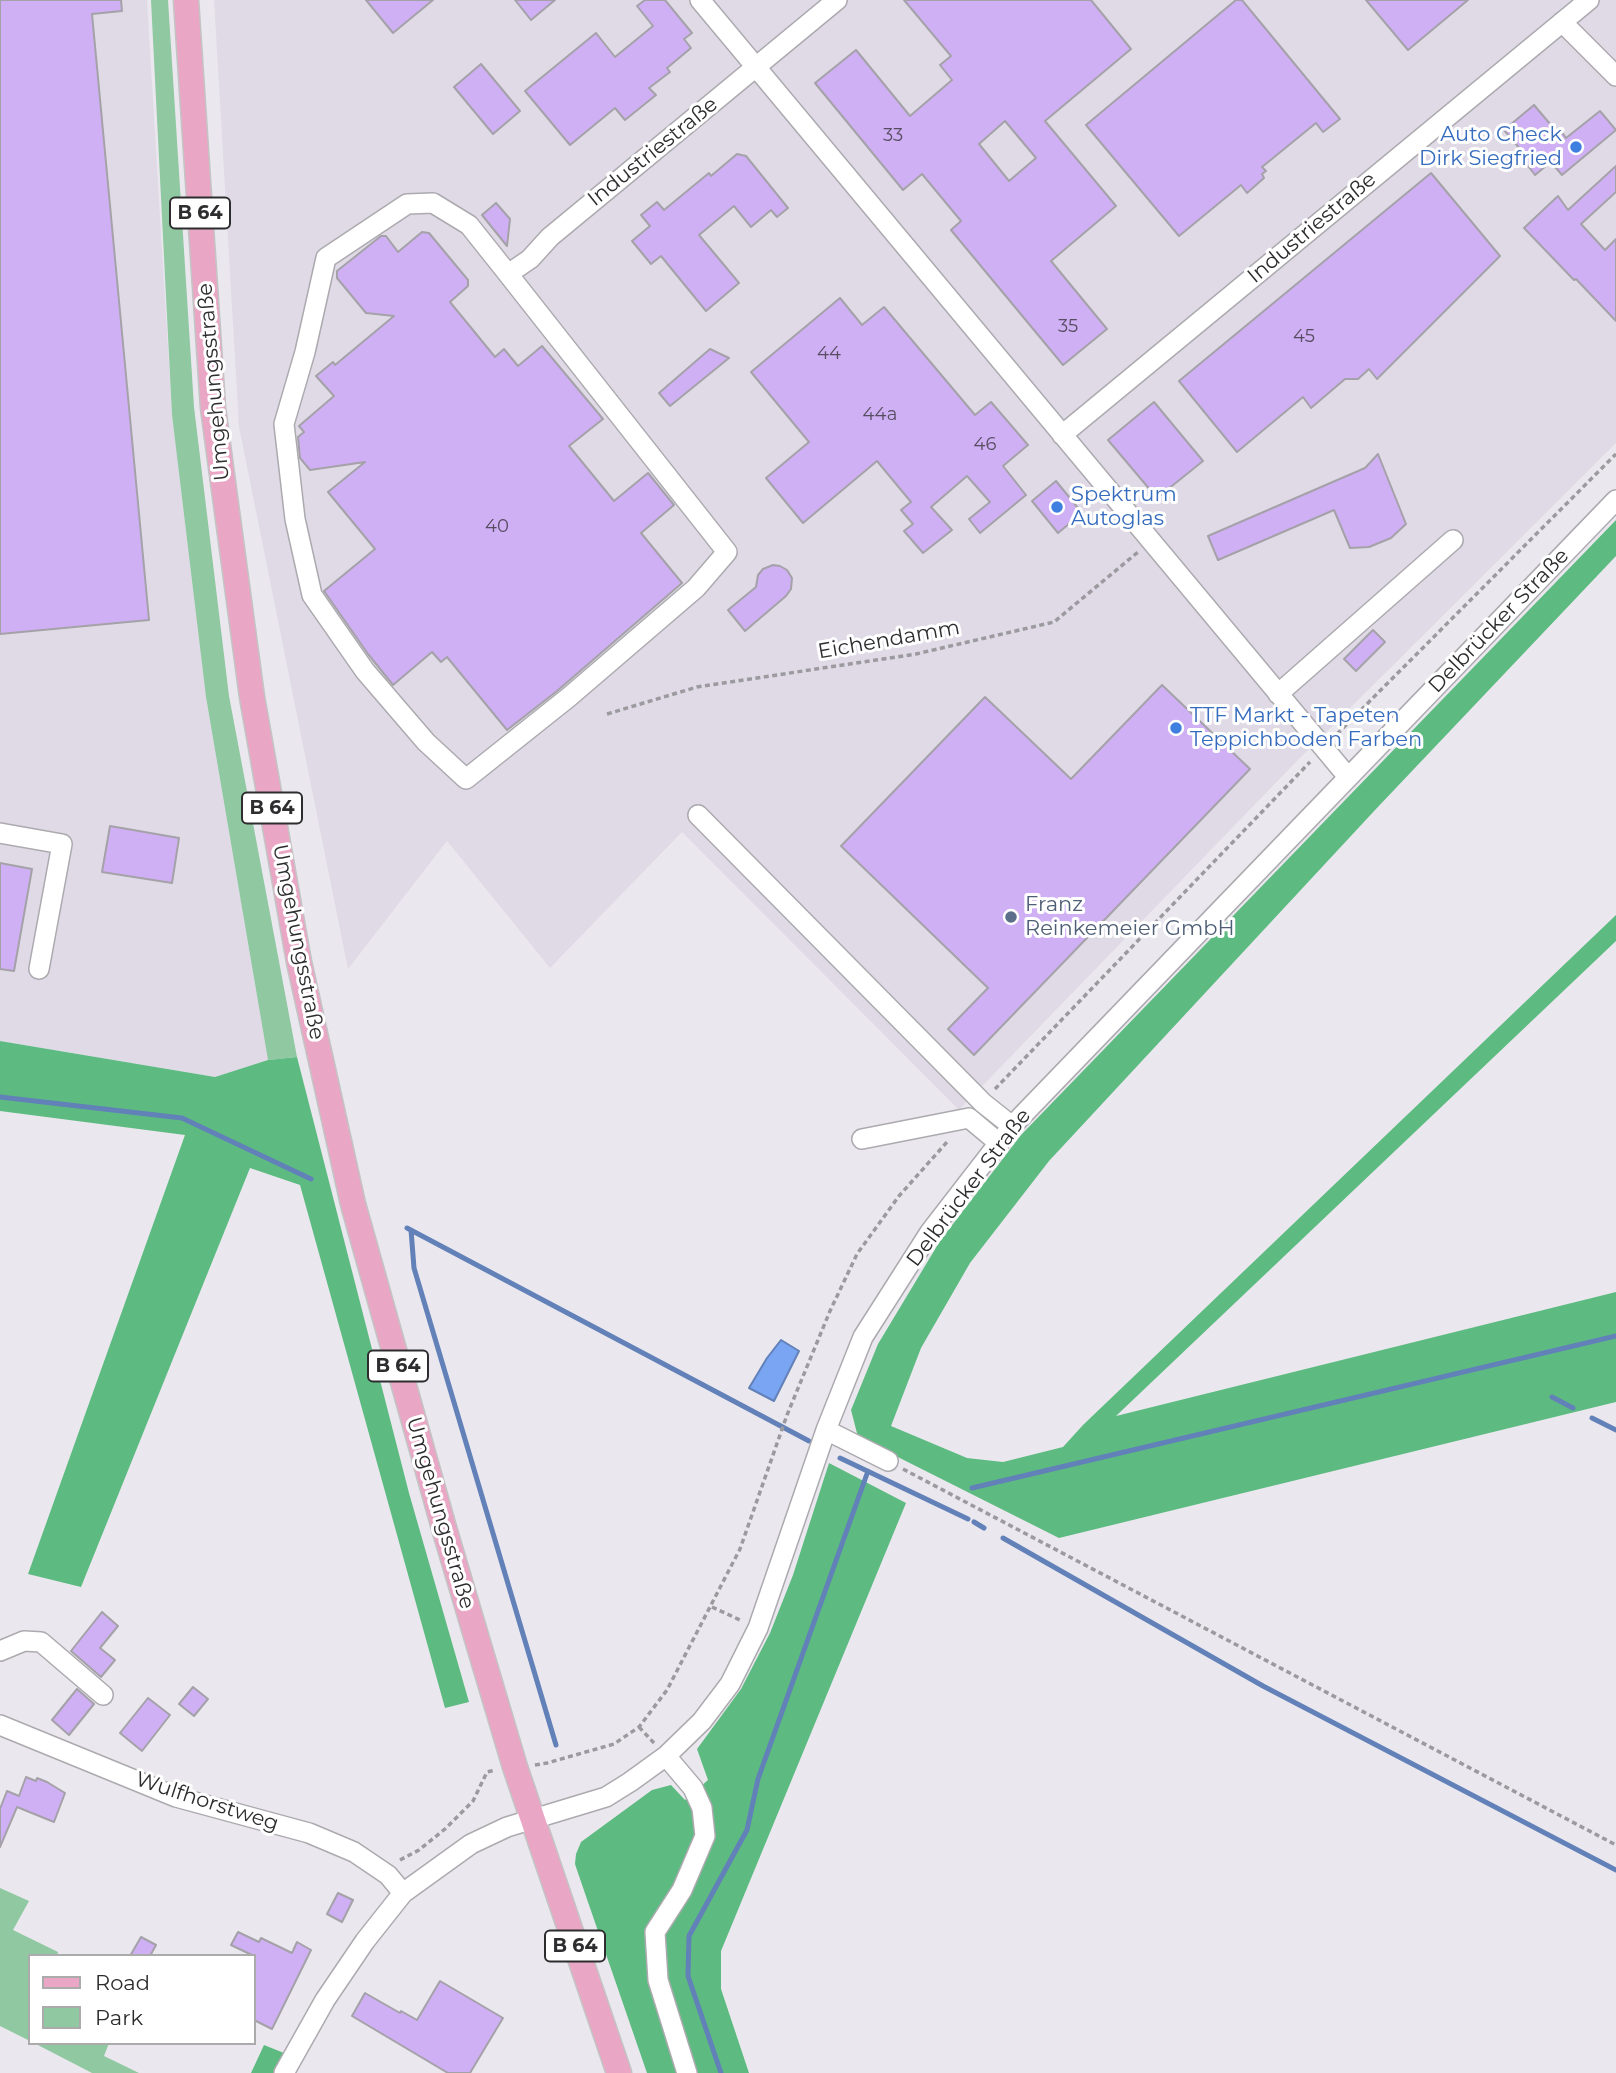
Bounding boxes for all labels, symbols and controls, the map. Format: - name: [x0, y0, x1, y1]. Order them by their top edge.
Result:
- street label: Industriestraße: [583, 92, 723, 212]
- place label: Auto Check Dirk Siegfried: [1419, 122, 1562, 172]
- house number: 33: [883, 125, 903, 147]
- marker: Auto Check Dirk Siegfried: [1568, 139, 1584, 155]
- street label: Industriestraße: [1243, 167, 1381, 289]
- road number: B 64: [170, 197, 230, 228]
- street label: Umgehungsstraße: [193, 282, 235, 482]
- house number: 35: [1058, 316, 1078, 338]
- house number: 45: [1293, 326, 1315, 348]
- house number: 44: [817, 343, 841, 365]
- house number: 44a: [863, 404, 897, 426]
- house number: 46: [974, 434, 996, 456]
- place label: Spektrum Autoglas: [1071, 482, 1177, 532]
- marker: Spektrum Autoglas: [1049, 499, 1065, 515]
- house number: 40: [485, 516, 509, 538]
- street label: Delbrücker Straße: [1424, 544, 1574, 698]
- street label: Eichendamm: [816, 615, 962, 665]
- place label: TTF Markt - Tapeten Teppichboden Farben: [1190, 703, 1422, 753]
- marker: TTF Markt - Tapeten Teppichboden Farben: [1168, 720, 1184, 736]
- road number: B 64: [242, 792, 302, 824]
- street label: Umgehungsstraße: [267, 842, 329, 1042]
- place label: Franz Reinkemeier GmbH: [1025, 892, 1235, 942]
- marker: Franz Reinkemeier GmbH: [1003, 909, 1019, 925]
- street label: Delbrücker Straße: [901, 1104, 1037, 1272]
- road number: B 64: [368, 1350, 428, 1382]
- street label: Umgehungsstraße: [401, 1414, 479, 1612]
- street label: Wulfhorstweg: [132, 1767, 282, 1837]
- road number: B 64: [545, 1930, 605, 1962]
- legend: [28, 1954, 256, 2045]
- text: Road: [95, 1970, 150, 1995]
- text: Park: [95, 2005, 143, 2030]

